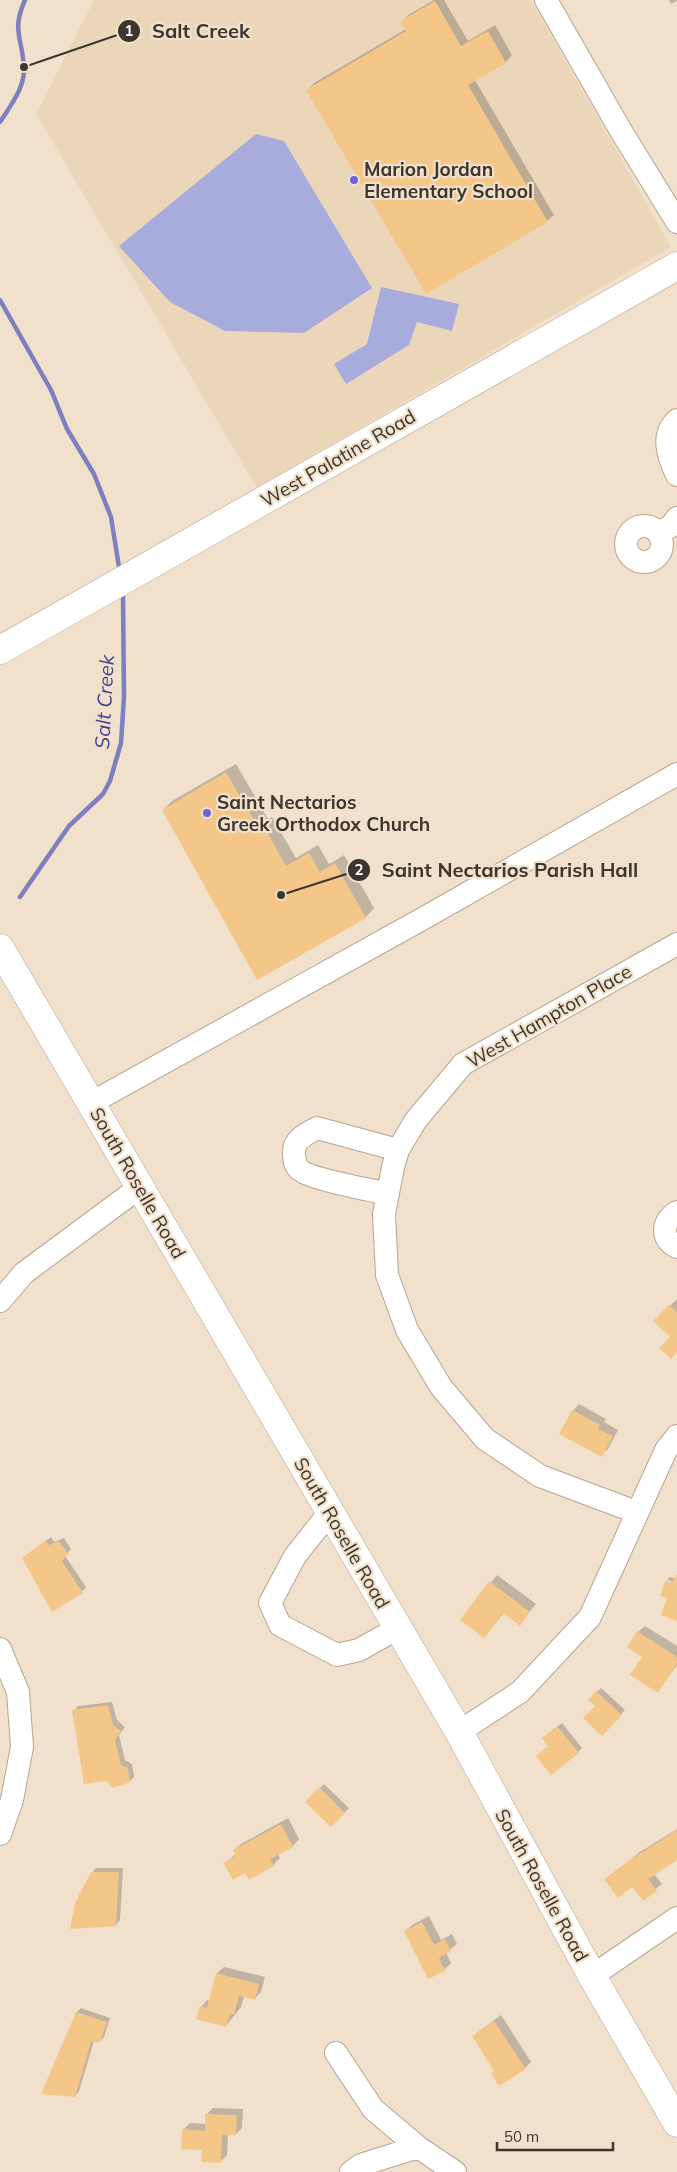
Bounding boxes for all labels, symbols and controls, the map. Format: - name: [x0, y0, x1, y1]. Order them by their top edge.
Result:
- callout: Salt Creek: [117, 13, 260, 48]
- text: Salt Creek: [152, 18, 251, 43]
- text: 1: [124, 21, 134, 40]
- place label: Marion Jordan Elementary School: [364, 157, 533, 203]
- marker: Marion Jordan Elementary School: [348, 174, 360, 186]
- street label: West Palatine Road: [256, 404, 420, 512]
- water label: Salt Creek: [89, 654, 119, 750]
- place label: Saint Nectarios Greek Orthodox Church: [217, 790, 430, 836]
- marker: Saint Nectarios Greek Orthodox Church: [201, 807, 213, 819]
- callout: Saint Nectarios Parish Hall: [346, 853, 648, 888]
- text: Saint Nectarios Parish Hall: [382, 857, 638, 882]
- text: 2: [354, 860, 364, 879]
- street label: West Hampton Place: [462, 959, 636, 1073]
- street label: South Roselle Road: [85, 1103, 191, 1263]
- street label: South Roselle Road: [289, 1453, 395, 1613]
- street label: South Roselle Road: [490, 1804, 594, 1966]
- scale bar: [497, 2120, 613, 2152]
- text: 50 m: [504, 2127, 539, 2146]

